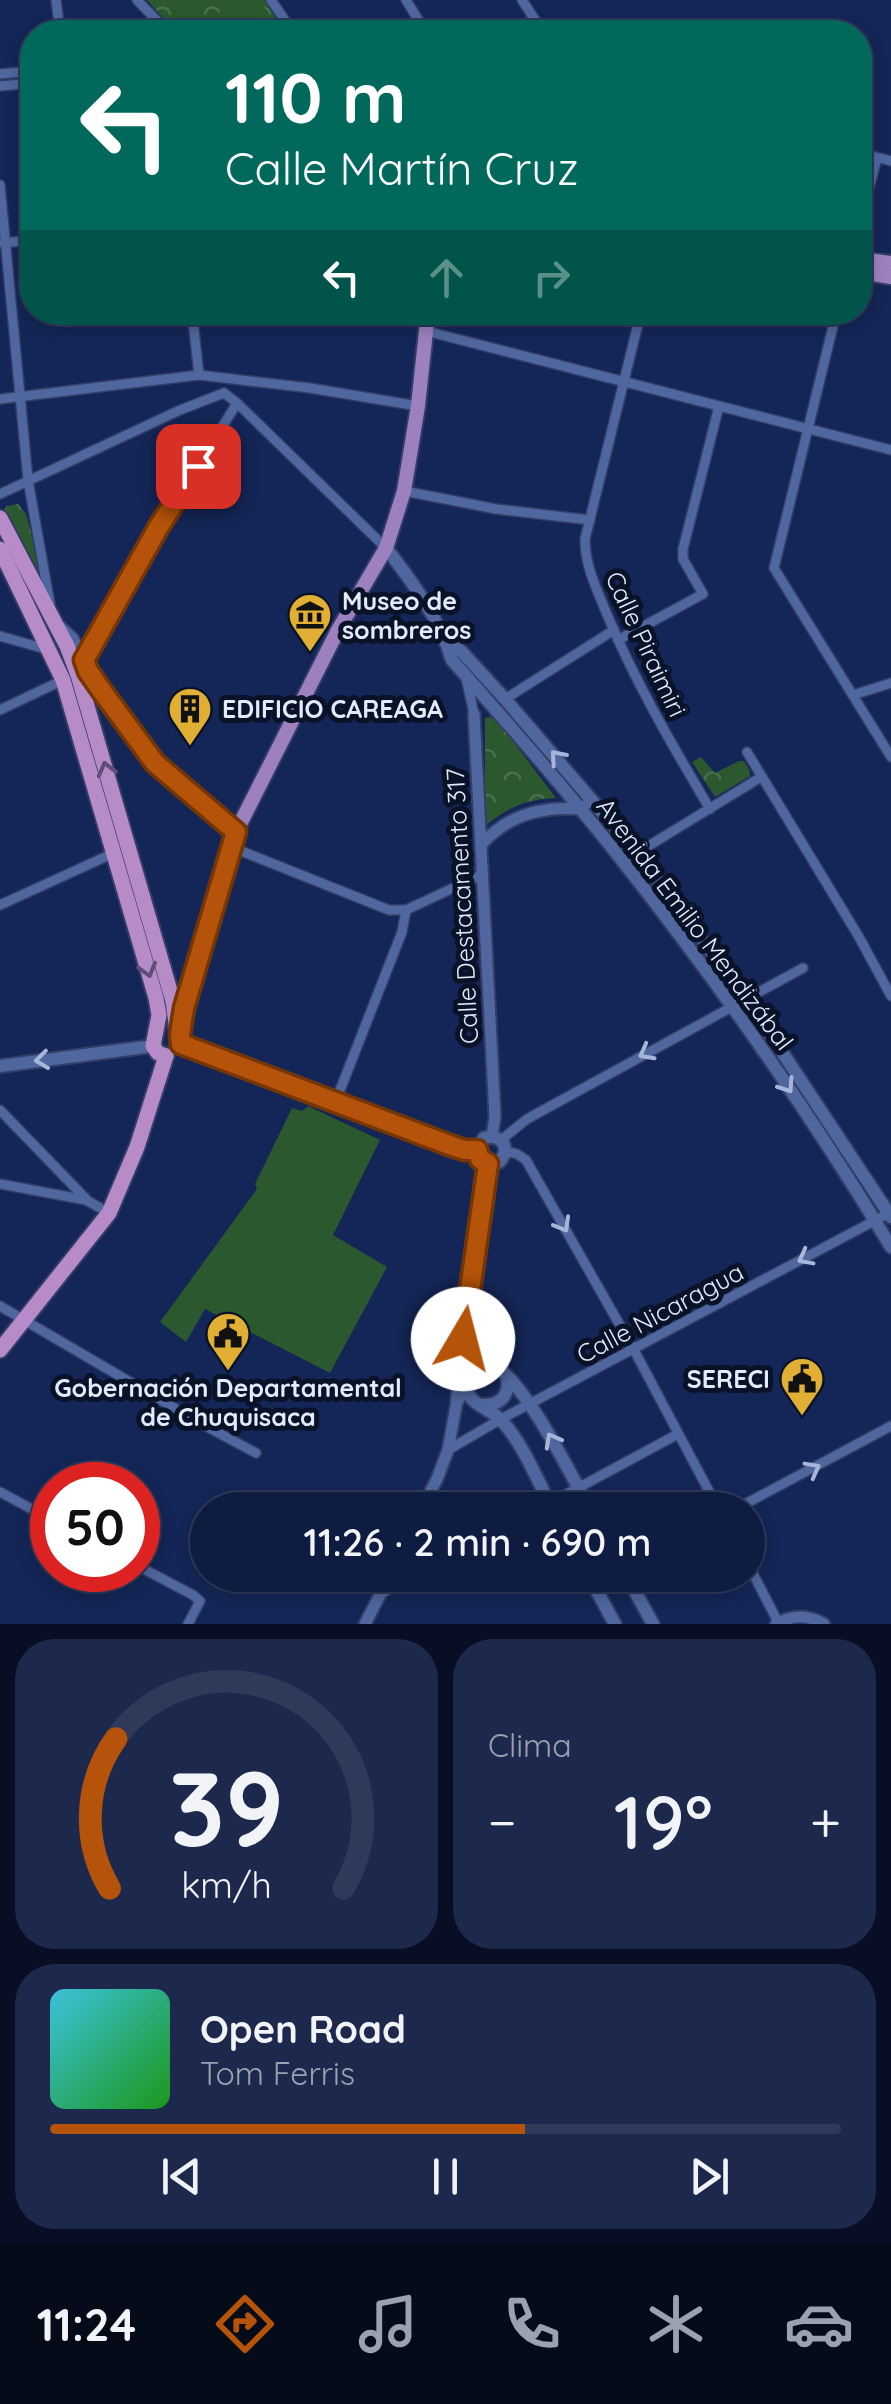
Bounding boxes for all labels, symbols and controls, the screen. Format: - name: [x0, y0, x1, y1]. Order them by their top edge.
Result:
- text: 110 m: [225, 53, 407, 141]
- icon: left: [60, 60, 190, 190]
- text: Calle Martín Cruz: [225, 140, 578, 196]
- icon: left: [314, 250, 369, 305]
- icon: ahead: [419, 250, 474, 305]
- icon: right: [524, 250, 579, 305]
- pin: [156, 424, 241, 509]
- icon: arrive: [171, 439, 226, 494]
- street label: Calle Piraimiri: [599, 566, 694, 721]
- place label: Museo de sombreros: [342, 585, 471, 645]
- museum icon: Museo de sombreros: [287, 592, 333, 653]
- building icon: EDIFICIO CAREAGA: [167, 686, 213, 747]
- place label: EDIFICIO CAREAGA: [222, 693, 443, 724]
- one-way arrow: [550, 751, 568, 769]
- one-way arrow: [96, 760, 117, 778]
- street label: Calle Destacamento 317: [439, 767, 484, 1045]
- street label: Avenida Emilio Mendizábal: [590, 791, 800, 1056]
- one-way arrow: [136, 961, 157, 978]
- one-way arrow: [639, 1040, 657, 1060]
- one-way arrow: [33, 1049, 50, 1070]
- one-way arrow: [775, 1074, 793, 1093]
- one-way arrow: [551, 1214, 570, 1232]
- one-way arrow: [797, 1246, 816, 1265]
- street label: Calle Nicaragua: [571, 1256, 749, 1370]
- position arrow: [411, 1287, 515, 1391]
- public building icon: Gobernación Departamental de Chuquisaca: [205, 1311, 251, 1372]
- public building icon: SERECI: [779, 1356, 825, 1417]
- place label: SERECI: [687, 1363, 770, 1394]
- place label: Gobernación Departamental de Chuquisaca: [54, 1372, 402, 1432]
- one-way arrow: [544, 1433, 564, 1451]
- speed limit sign: 50: [30, 1462, 160, 1592]
- one-way arrow: [802, 1462, 820, 1481]
- text: 11:26 · 2 min · 690 m: [303, 1518, 652, 1566]
- text: Clima: [488, 1725, 572, 1765]
- text: 39: [169, 1742, 284, 1872]
- text: 19°: [614, 1774, 713, 1868]
- text: −: [488, 1787, 517, 1856]
- text: +: [810, 1787, 841, 1856]
- text: km/h: [181, 1862, 272, 1907]
- text: Open Road: [200, 2005, 406, 2053]
- text: Tom Ferris: [200, 2053, 355, 2093]
- icon: previous: [154, 2149, 209, 2204]
- icon: pause: [418, 2149, 473, 2204]
- icon: next: [682, 2149, 737, 2204]
- icon: directions: [210, 2289, 280, 2359]
- icon: music: [353, 2289, 423, 2359]
- icon: phone: [497, 2289, 567, 2359]
- icon: climate: [641, 2289, 711, 2359]
- icon: car: [784, 2289, 854, 2359]
- text: 11:24: [37, 2296, 136, 2352]

